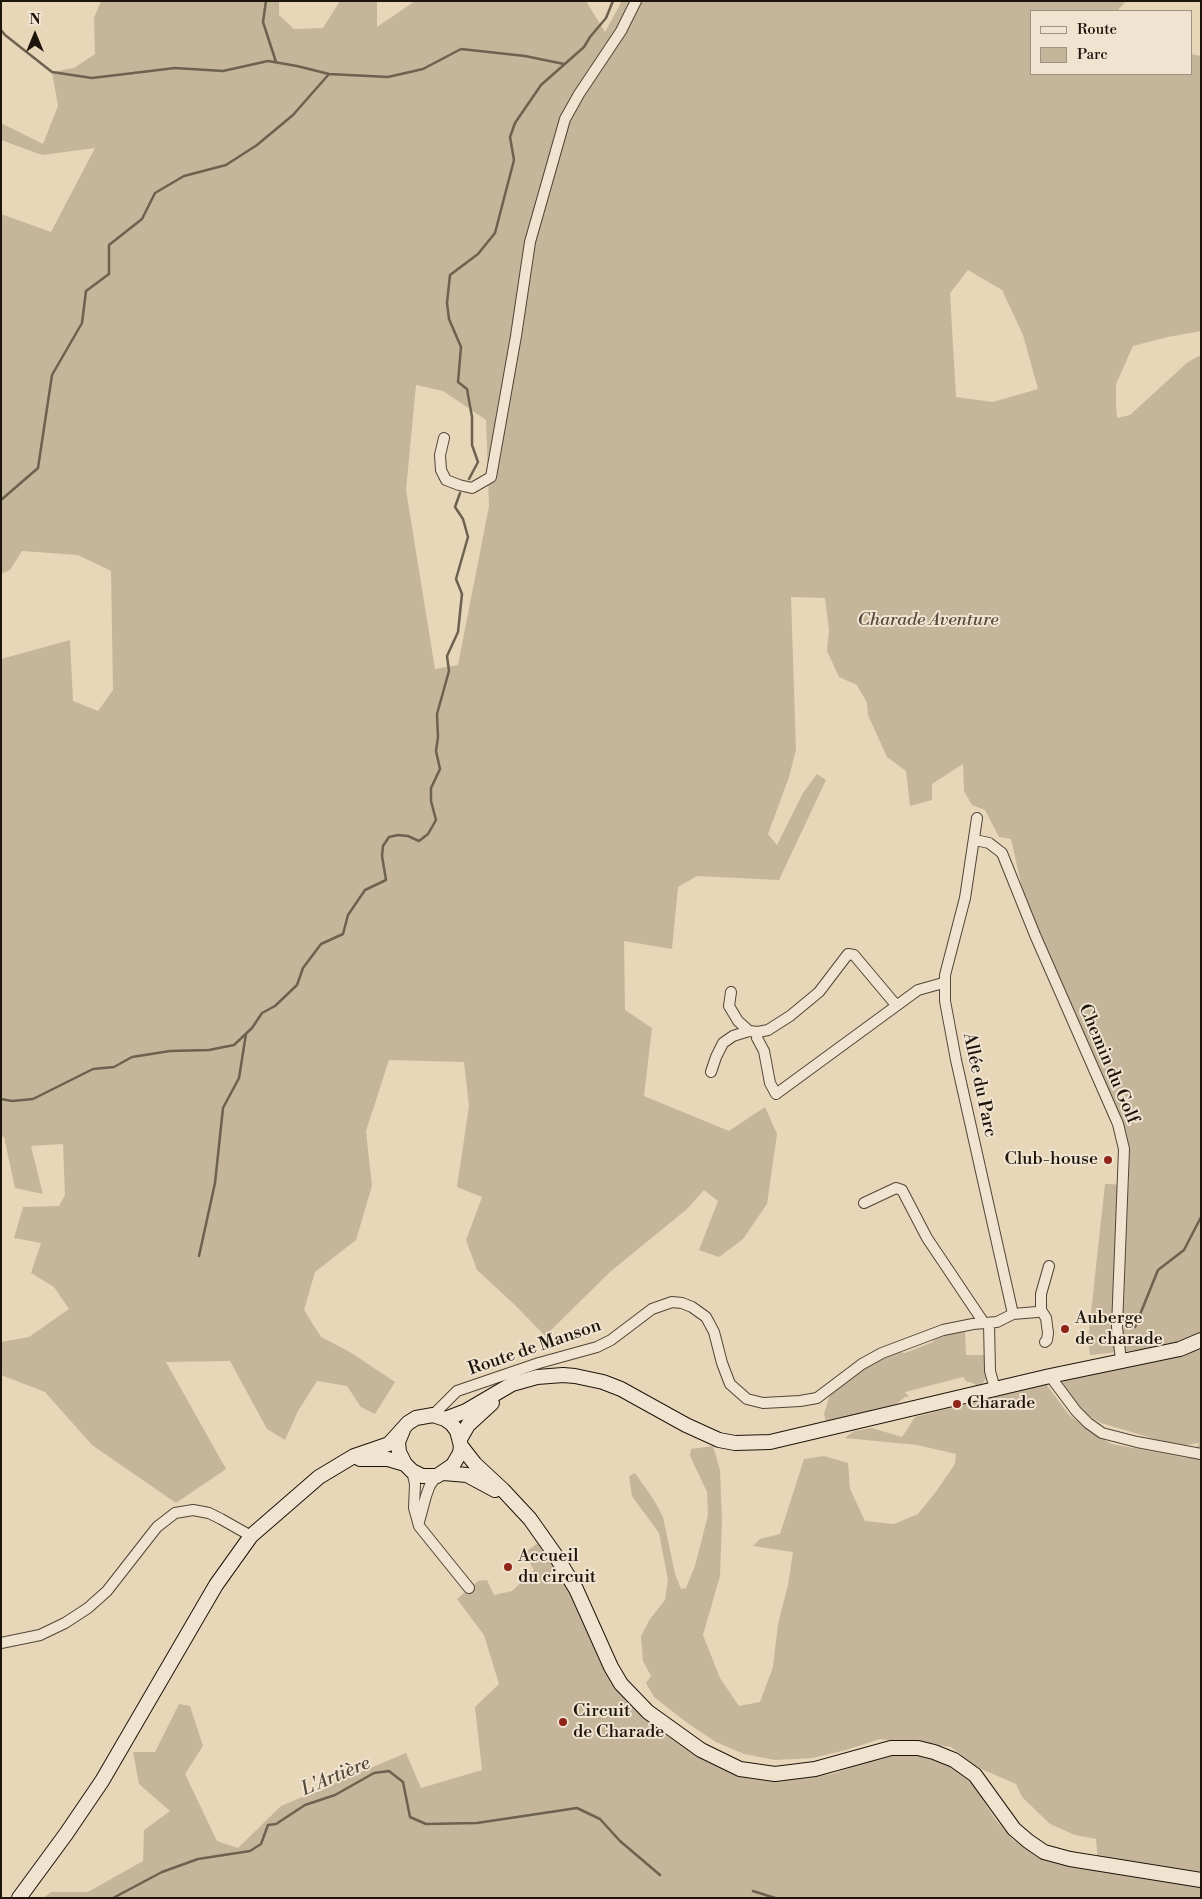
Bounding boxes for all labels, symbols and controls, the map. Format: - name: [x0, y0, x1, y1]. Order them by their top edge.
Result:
- north arrow: [10, 10, 60, 60]
- legend: [1030, 10, 1192, 75]
- text: N: [29, 11, 41, 29]
- text: Route: [1077, 20, 1117, 39]
- text: Parc: [1077, 45, 1108, 64]
- park label: Charade Aventure: [857, 610, 999, 632]
- street label: Chemin du Golf: [1073, 1001, 1143, 1127]
- street label: Allée du Parc: [957, 1031, 1001, 1139]
- place label: Club-house: [1005, 1149, 1098, 1171]
- marker: Club-house: [1102, 1154, 1114, 1166]
- place label: Auberge de charade: [1075, 1308, 1163, 1350]
- street label: Route de Manson: [466, 1315, 604, 1381]
- marker: Auberge de charade: [1059, 1323, 1071, 1335]
- place label: Charade: [967, 1393, 1035, 1415]
- marker: Charade: [951, 1398, 963, 1410]
- place label: Accueil du circuit: [518, 1546, 596, 1588]
- marker: Accueil du circuit: [502, 1561, 514, 1573]
- place label: Circuit de Charade: [573, 1701, 664, 1744]
- marker: Circuit de Charade: [557, 1716, 569, 1728]
- water label: L'Artière: [298, 1752, 374, 1802]

